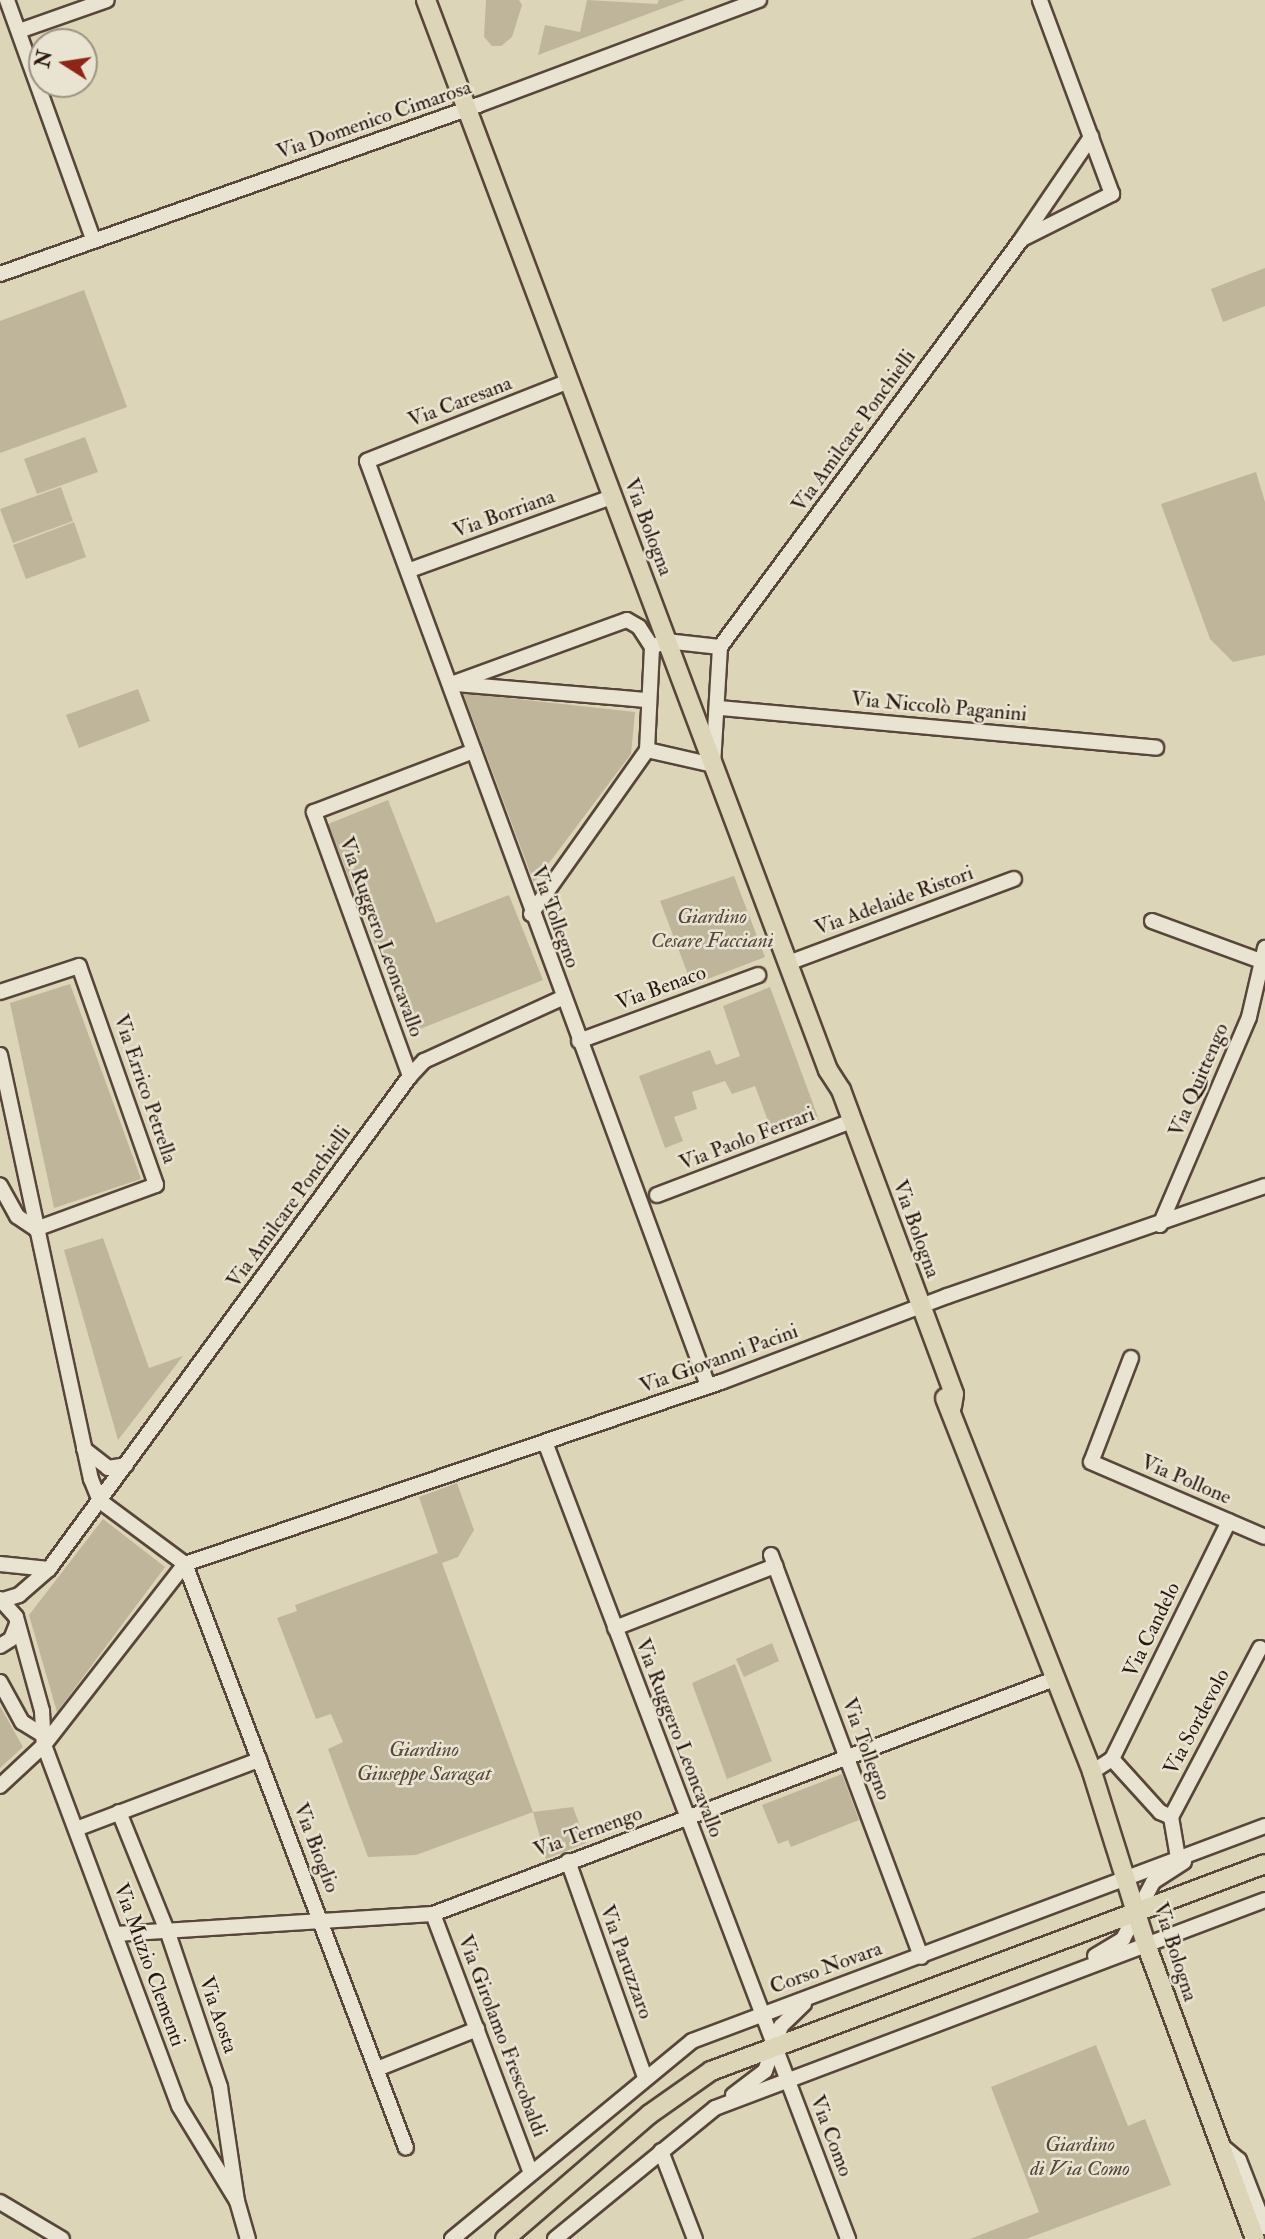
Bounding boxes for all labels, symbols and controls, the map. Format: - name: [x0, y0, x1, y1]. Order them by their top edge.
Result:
- north arrow: [28, 28, 98, 98]
- text: N: [31, 48, 58, 70]
- street label: Via Domenico Cimarosa: [273, 75, 475, 165]
- street label: Via Amilcare Ponchielli: [787, 345, 921, 517]
- street label: Via Caresana: [405, 371, 515, 433]
- street label: Via Bologna: [618, 475, 678, 579]
- street label: Via Borriana: [450, 484, 558, 544]
- street label: Via Niccolò Paganini: [850, 687, 1028, 727]
- street label: Via Ruggero Leoncavallo: [333, 834, 429, 1040]
- street label: Via Adelaide Ristori: [811, 861, 977, 941]
- street label: Via Tollegno: [525, 862, 585, 972]
- park label: Giardino Cesare Facciani: [651, 904, 773, 954]
- street label: Via Benaco: [613, 960, 709, 1016]
- street label: Via Errico Petrella: [108, 1011, 182, 1167]
- street label: Via Quittengo: [1164, 1019, 1234, 1141]
- street label: Via Paolo Ferrari: [676, 1102, 818, 1176]
- street label: Via Amilcare Ponchielli: [222, 1121, 356, 1293]
- street label: Via Bologna: [887, 1177, 945, 1281]
- street label: Via Giovanni Pacini: [636, 1319, 802, 1399]
- street label: Via Pollone: [1137, 1450, 1235, 1510]
- street label: Via Candelo: [1118, 1578, 1186, 1682]
- street label: Via Ruggero Leoncavallo: [629, 1635, 729, 1841]
- street label: Via Sordevolo: [1159, 1665, 1235, 1779]
- street label: Via Tollegno: [836, 1694, 896, 1804]
- park label: Giardino Giuseppe Saragat: [357, 1737, 491, 1787]
- street label: Via Bioglio: [287, 1800, 345, 1896]
- street label: Via Ternengo: [530, 1801, 646, 1863]
- street label: Via Muzio Clementi: [108, 1880, 190, 2050]
- street label: Via Bologna: [1147, 1899, 1203, 2005]
- street label: Via Paruzzaro: [594, 1902, 658, 2022]
- street label: Via Girolamo Frescobaldi: [452, 1931, 552, 2141]
- street label: Corso Novara: [767, 1936, 885, 2000]
- street label: Via Aosta: [193, 1973, 243, 2057]
- street label: Via Como: [804, 2092, 858, 2180]
- park label: Giardino di Via Como: [1030, 2132, 1130, 2182]

